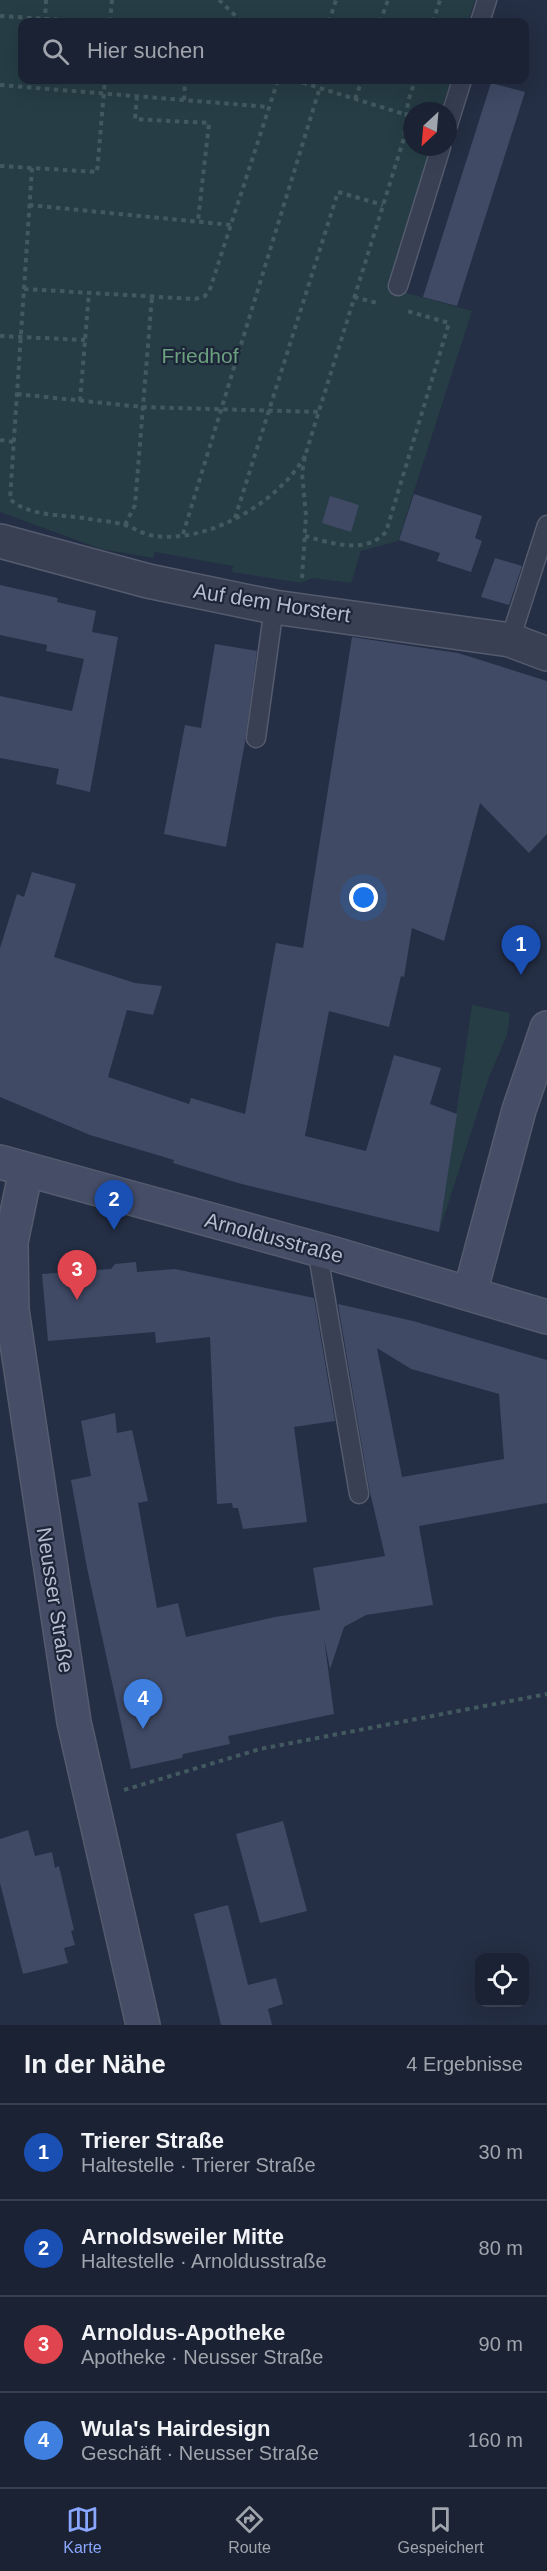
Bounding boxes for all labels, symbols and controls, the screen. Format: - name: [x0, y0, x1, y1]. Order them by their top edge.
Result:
- search box: [18, 18, 529, 84]
- icon: search: [39, 35, 72, 68]
- text: Hier suchen: [87, 38, 204, 63]
- north arrow: [403, 102, 457, 156]
- park label: Friedhof: [161, 344, 239, 367]
- street label: Auf dem Horstert: [192, 579, 352, 626]
- your location: [349, 883, 378, 912]
- pin: 1: [502, 926, 540, 975]
- pin: 2: [94, 1180, 134, 1230]
- street label: Arnoldusstraße: [202, 1208, 346, 1267]
- pin: 3: [58, 1250, 97, 1300]
- street label: Neusser Straße: [33, 1525, 78, 1674]
- pin: 4: [124, 1680, 162, 1729]
- map controls: [475, 1953, 529, 2007]
- button: locate: [475, 1953, 529, 2007]
- text: In der Nähe: [24, 2049, 166, 2079]
- text: 4 Ergebnisse: [406, 2053, 523, 2075]
- text: Trierer Straße: [81, 2128, 224, 2153]
- text: 1: [38, 2141, 49, 2163]
- text: 30 m: [479, 2141, 523, 2163]
- text: Haltestelle · Trierer Straße: [81, 2154, 316, 2176]
- text: Arnoldsweiler Mitte: [81, 2224, 284, 2249]
- text: 2: [38, 2237, 49, 2259]
- text: 80 m: [479, 2237, 523, 2259]
- text: Haltestelle · Arnoldusstraße: [81, 2250, 327, 2272]
- text: Arnoldus-Apotheke: [81, 2320, 285, 2345]
- text: 3: [38, 2333, 49, 2355]
- text: 90 m: [479, 2333, 523, 2355]
- text: Apotheke · Neusser Straße: [81, 2346, 323, 2368]
- text: Wula's Hairdesign: [81, 2416, 270, 2441]
- text: 4: [38, 2429, 49, 2451]
- text: 160 m: [467, 2429, 523, 2451]
- text: Geschäft · Neusser Straße: [81, 2442, 319, 2464]
- tab: Karte: [63, 2503, 102, 2557]
- tab: Route: [228, 2503, 271, 2557]
- tab: Gespeichert: [397, 2503, 484, 2557]

